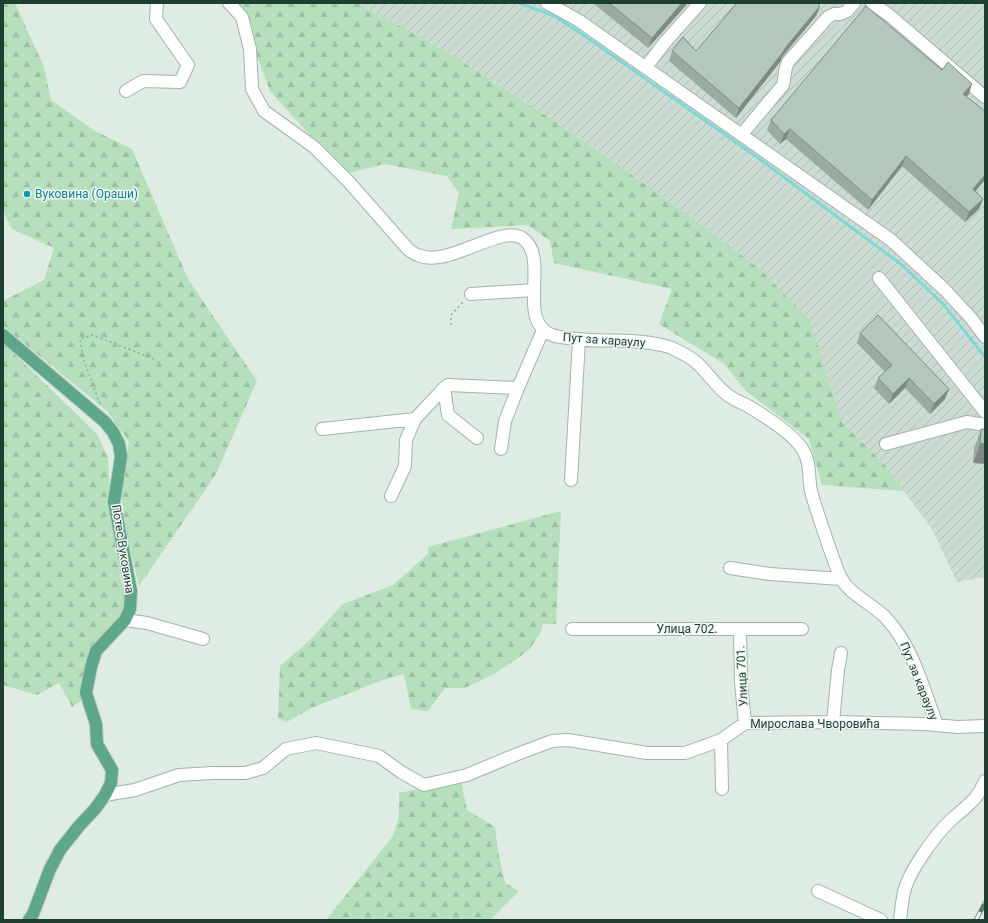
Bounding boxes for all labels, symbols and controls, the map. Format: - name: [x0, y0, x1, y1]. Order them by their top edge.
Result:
- place label: Вуковина (Ораши): [35, 187, 138, 201]
- marker: Вуковина (Ораши): [22, 189, 32, 199]
- street label: Пут за караулу: [562, 330, 646, 350]
- street label: Потес Вуковина: [109, 504, 137, 594]
- street label: Улица 702.: [656, 622, 718, 636]
- street label: Пут за караулу: [897, 640, 941, 722]
- street label: Улица 701.: [733, 645, 751, 707]
- street label: Мирослава Чворовића: [750, 717, 880, 731]

